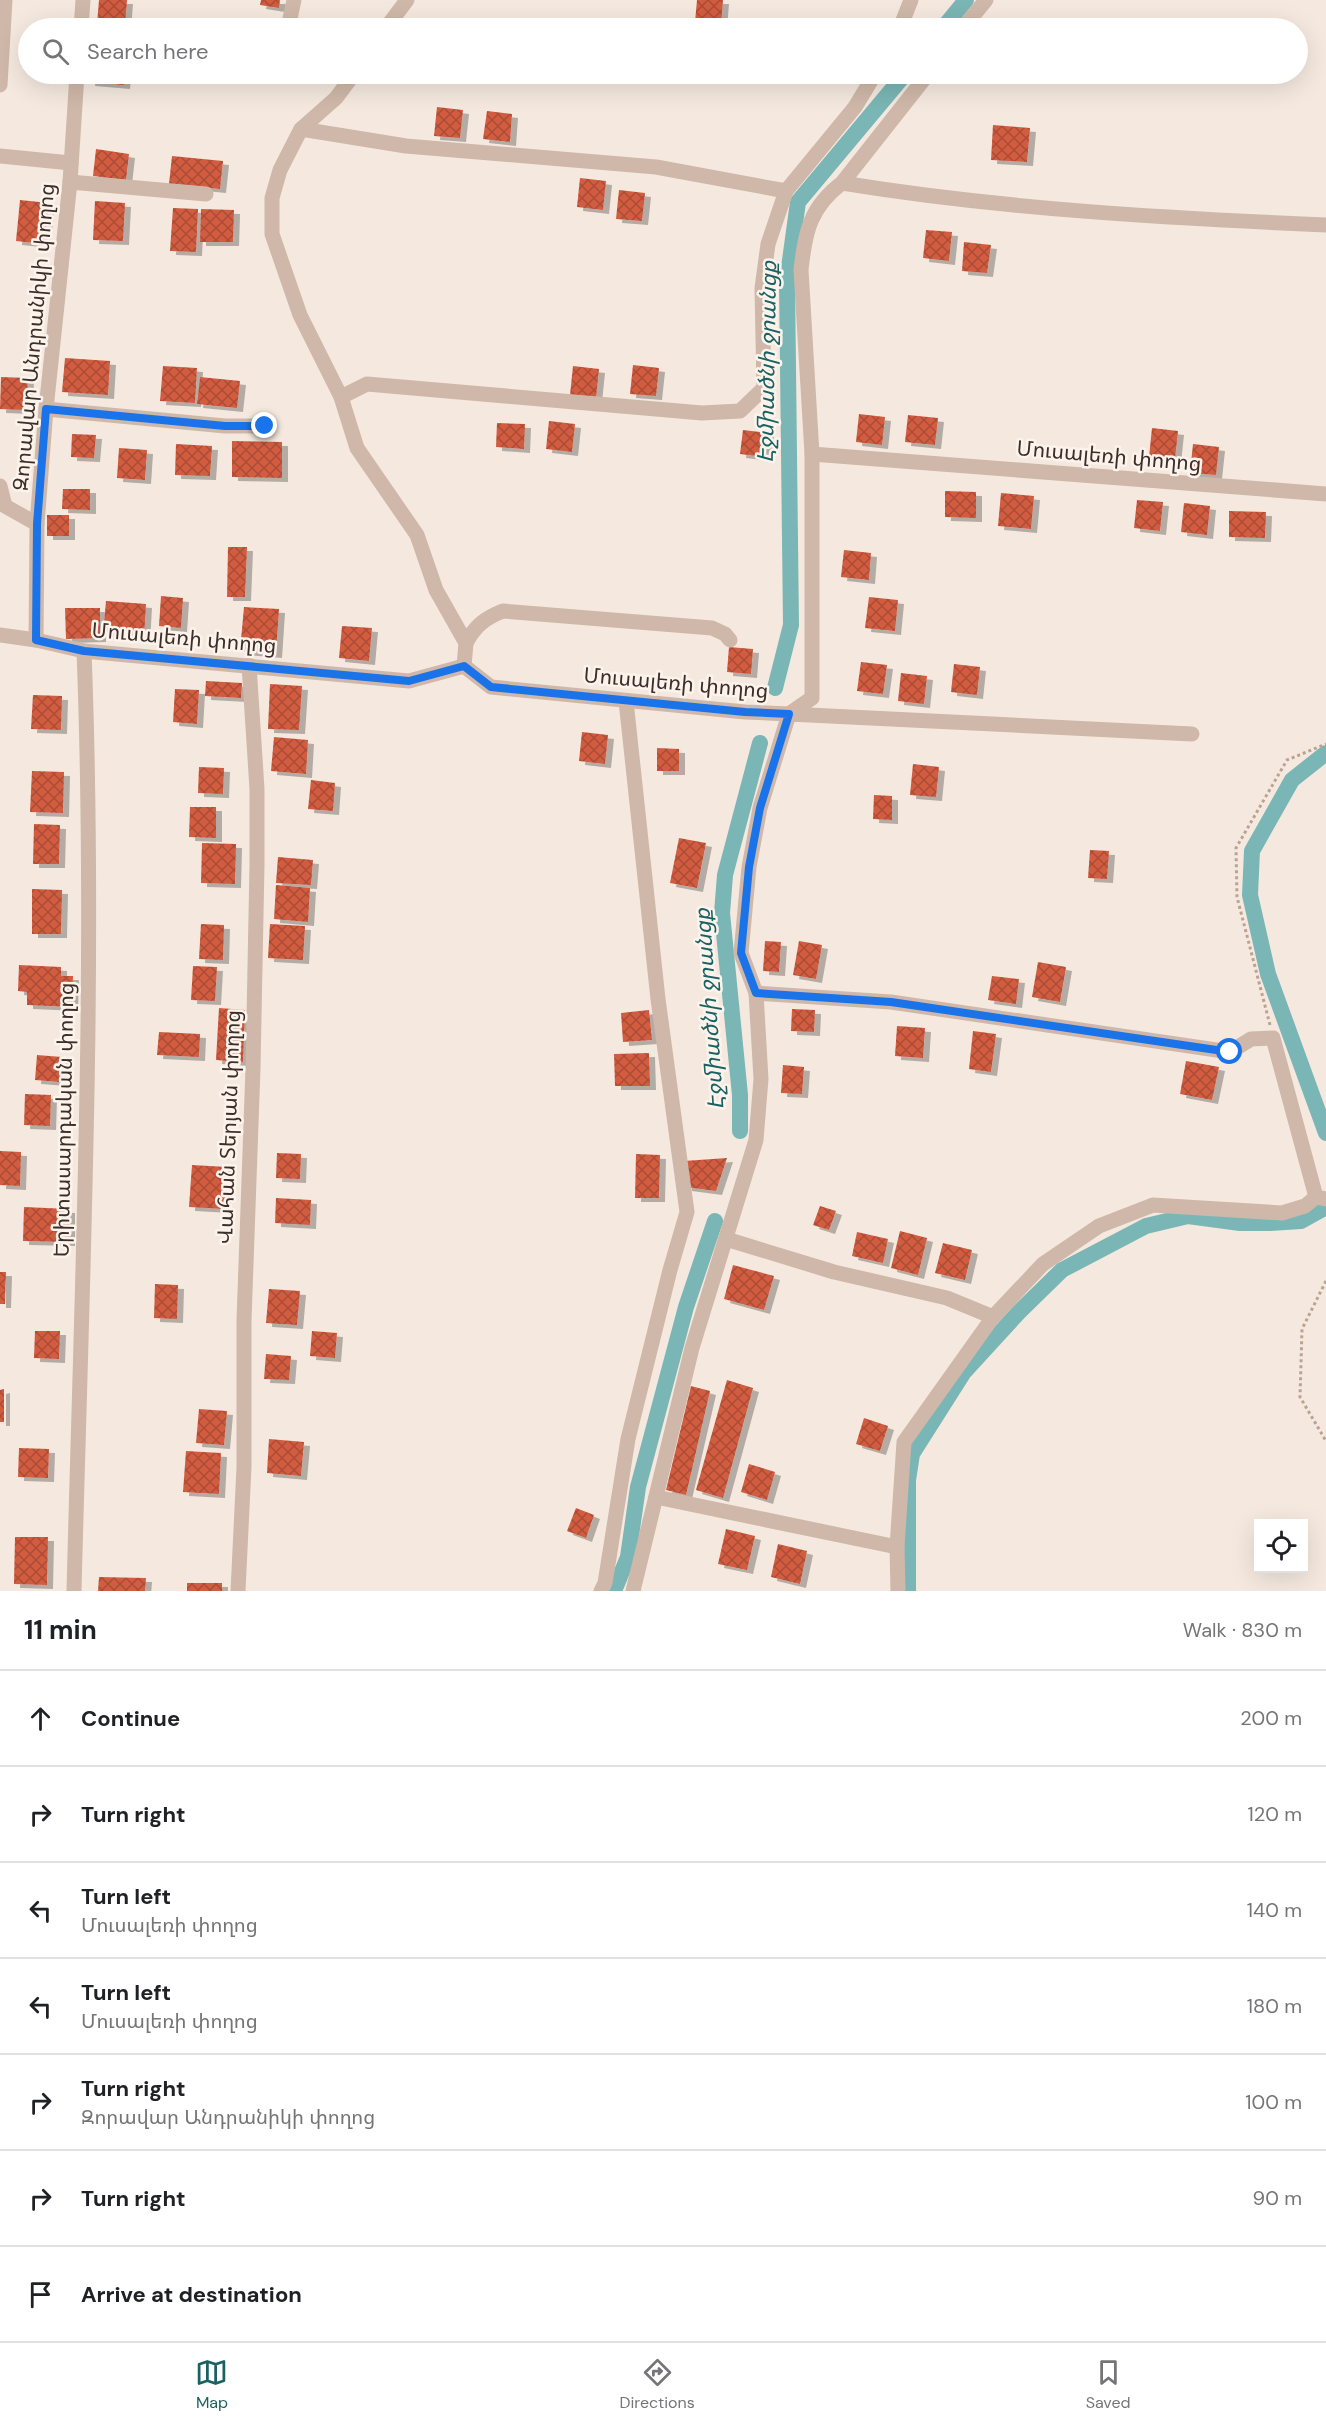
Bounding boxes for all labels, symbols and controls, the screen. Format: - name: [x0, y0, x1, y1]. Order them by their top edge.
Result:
- search box: [18, 18, 1308, 84]
- icon: search: [39, 35, 72, 68]
- text: Search here: [87, 37, 208, 66]
- street label: Զորավար Անդրանիկի փողոց: [7, 182, 61, 492]
- water label: Էջմիածնի ջրանցք: [751, 260, 783, 463]
- route end: [251, 412, 277, 438]
- street label: Մուսալեռի փողոց: [1015, 434, 1203, 478]
- street label: Մուսալեռի փողոց: [90, 616, 278, 660]
- street label: Մուսալեռի փողոց: [582, 661, 770, 705]
- water label: Էջմիածնի ջրանցք: [687, 906, 731, 1111]
- street label: Երիտասարդական փողոց: [48, 982, 80, 1258]
- street label: Վահան Տերյան փողոց: [211, 1009, 247, 1245]
- route start: [1216, 1038, 1242, 1064]
- map controls: [1254, 1519, 1308, 1573]
- button: locate: [1254, 1519, 1308, 1573]
- text: 11 min: [24, 1613, 97, 1647]
- text: Walk · 830 m: [1183, 1617, 1302, 1643]
- icon: ahead: [24, 1702, 57, 1735]
- text: Continue: [81, 1704, 180, 1733]
- text: 200 m: [1240, 1705, 1302, 1731]
- icon: right: [24, 1798, 57, 1831]
- text: Turn right: [81, 1800, 186, 1829]
- text: 120 m: [1248, 1801, 1302, 1827]
- text: Turn left: [81, 1882, 171, 1911]
- icon: left: [24, 1894, 57, 1927]
- text: 140 m: [1247, 1897, 1302, 1923]
- text: Մուսալեռի փողոց: [81, 1912, 258, 1938]
- text: Turn left: [81, 1978, 171, 2007]
- icon: left: [24, 1990, 57, 2023]
- text: 180 m: [1247, 1993, 1302, 2019]
- text: Մուսալեռի փողոց: [81, 2008, 258, 2034]
- text: Turn right: [81, 2074, 186, 2103]
- icon: right: [24, 2086, 57, 2119]
- text: 100 m: [1245, 2089, 1302, 2115]
- text: Զորավար Անդրանիկի փողոց: [81, 2104, 375, 2130]
- icon: right: [24, 2182, 57, 2215]
- text: Turn right: [81, 2184, 186, 2213]
- text: 90 m: [1253, 2185, 1302, 2211]
- icon: arrive: [24, 2278, 57, 2311]
- text: Arrive at destination: [81, 2280, 302, 2309]
- tab: Map: [195, 2356, 228, 2413]
- tab: Directions: [619, 2356, 695, 2413]
- tab: Saved: [1086, 2356, 1131, 2413]

